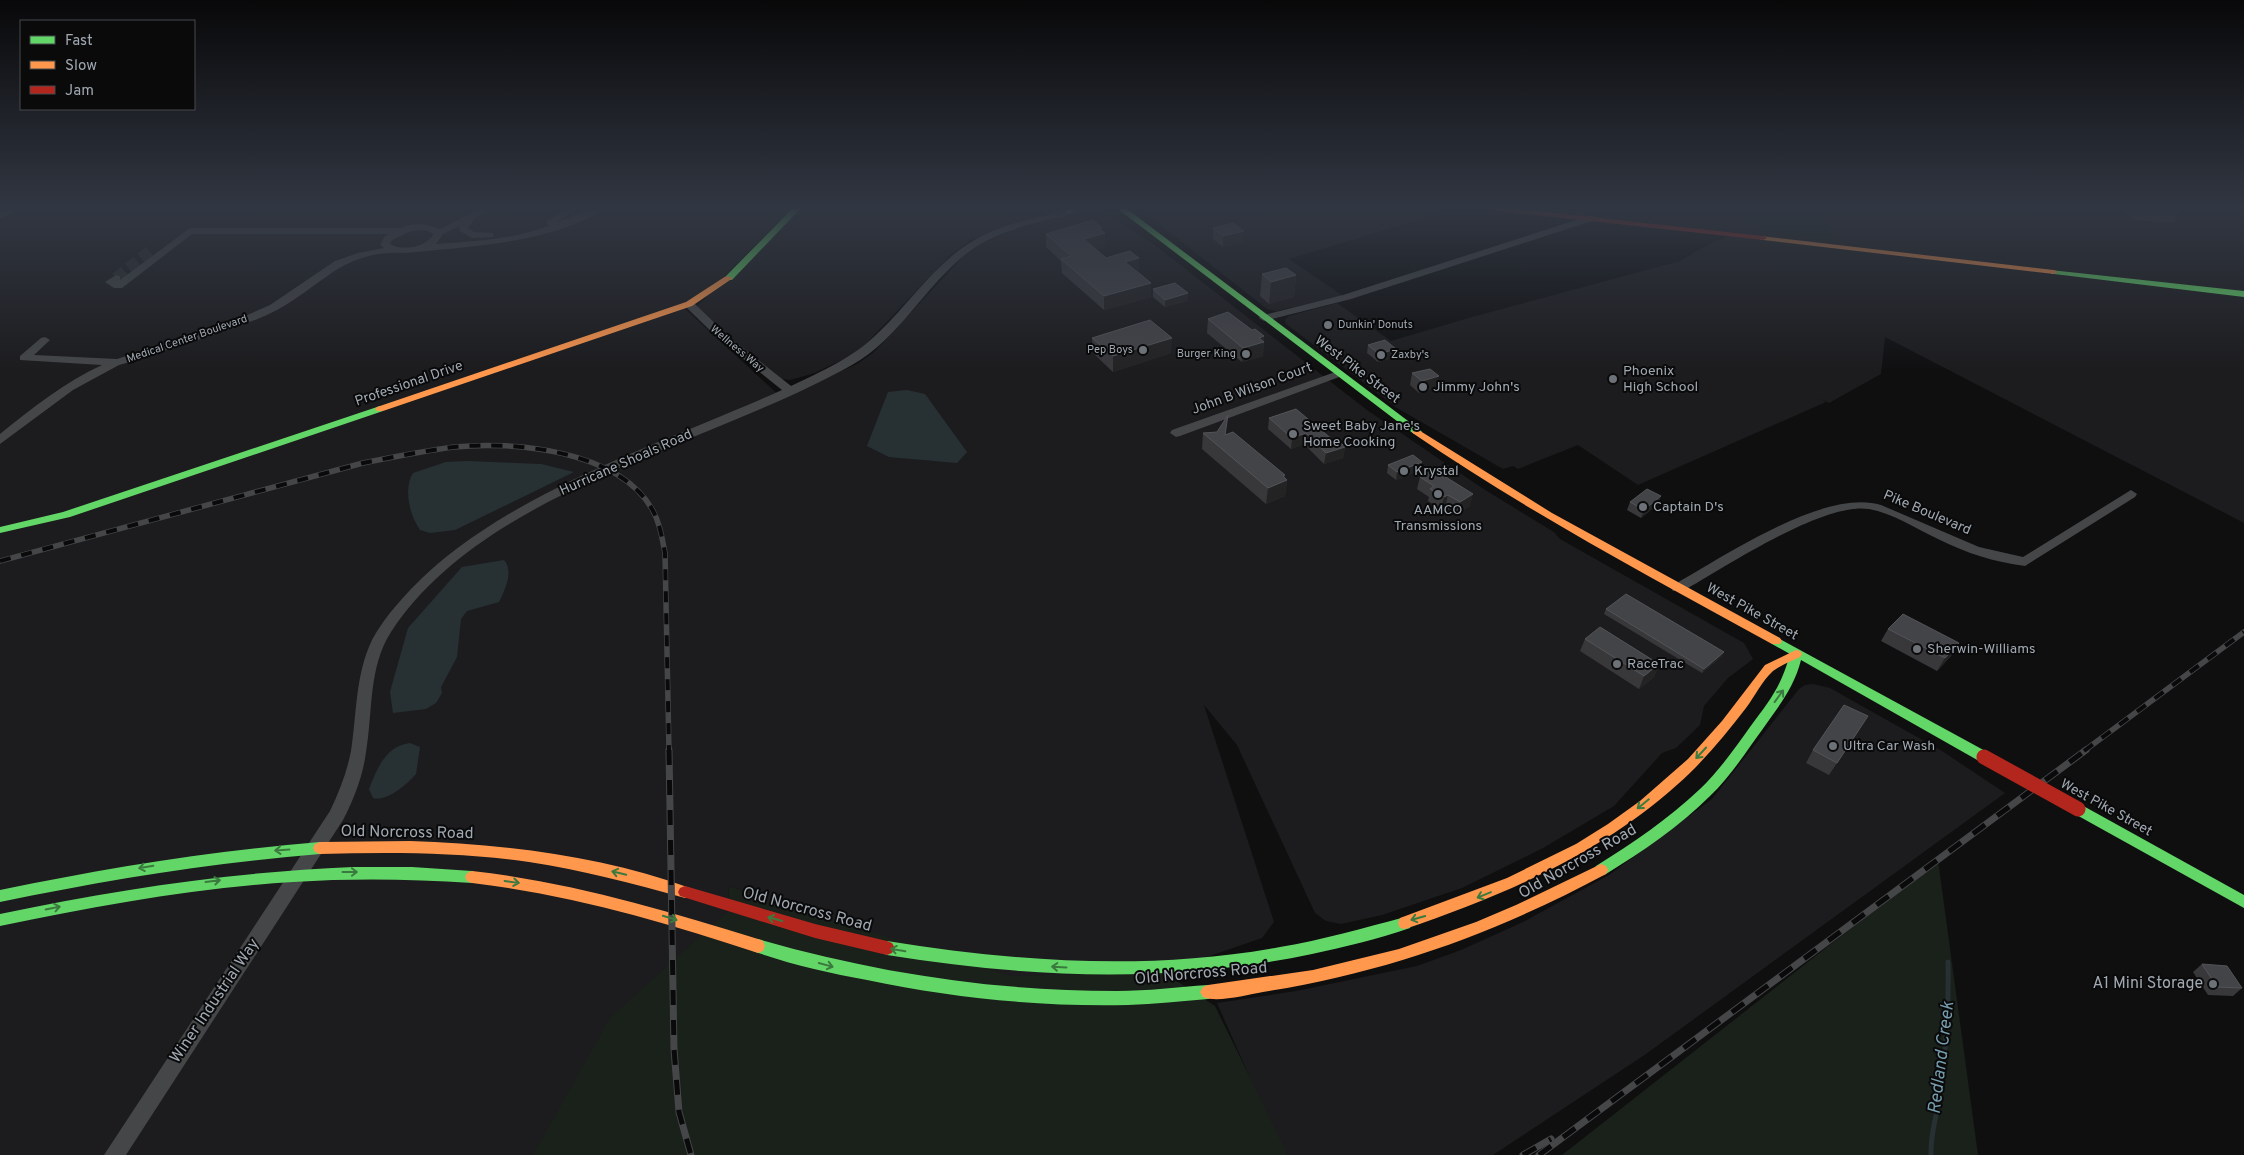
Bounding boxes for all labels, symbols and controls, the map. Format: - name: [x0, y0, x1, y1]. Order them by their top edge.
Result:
- legend: [20, 20, 195, 110]
- text: Fast: [65, 32, 93, 51]
- text: Slow: [65, 57, 97, 76]
- text: Jam: [65, 82, 94, 101]
- street label: Medical Center Boulevard: [125, 312, 249, 366]
- place label: Dunkin' Donuts: [1338, 318, 1413, 332]
- marker: Dunkin' Donuts: [1322, 319, 1334, 331]
- street label: Wellness Way: [707, 322, 767, 376]
- street label: West Pike Street: [1311, 332, 1403, 408]
- place label: Pep Boys: [1087, 343, 1133, 357]
- marker: Pep Boys: [1137, 344, 1149, 356]
- place label: Burger King: [1177, 347, 1236, 361]
- marker: Burger King: [1240, 348, 1252, 360]
- place label: Zaxby's: [1391, 348, 1429, 362]
- marker: Zaxby's: [1375, 349, 1387, 361]
- street label: Professional Drive: [353, 358, 465, 410]
- street label: John B Wilson Court: [1189, 359, 1315, 419]
- place label: Phoenix High School: [1623, 363, 1698, 396]
- marker: Phoenix High School: [1607, 373, 1619, 385]
- place label: Jimmy John's: [1433, 379, 1520, 396]
- marker: Jimmy John's: [1417, 381, 1429, 393]
- place label: Sweet Baby Jane's Home Cooking: [1303, 418, 1420, 451]
- street label: Hurricane Shoals Road: [557, 426, 695, 500]
- marker: Sweet Baby Jane's Home Cooking: [1287, 428, 1299, 440]
- place label: Krystal: [1414, 463, 1459, 480]
- marker: Krystal: [1398, 465, 1410, 477]
- street label: Pike Boulevard: [1881, 487, 1973, 539]
- marker: AAMCO Transmissions: [1432, 488, 1444, 500]
- place label: Captain D's: [1653, 499, 1724, 516]
- marker: Captain D's: [1637, 501, 1649, 513]
- place label: AAMCO Transmissions: [1394, 502, 1482, 535]
- street label: West Pike Street: [1703, 580, 1801, 644]
- place label: Sherwin-Williams: [1927, 641, 2036, 658]
- marker: Sherwin-Williams: [1911, 643, 1923, 655]
- place label: RaceTrac: [1627, 656, 1684, 673]
- marker: RaceTrac: [1611, 658, 1623, 670]
- one-way arrow: [1774, 689, 1784, 703]
- place label: Ultra Car Wash: [1843, 738, 1935, 755]
- marker: Ultra Car Wash: [1827, 740, 1839, 752]
- one-way arrow: [1695, 747, 1707, 760]
- street label: West Pike Street: [2057, 776, 2155, 840]
- one-way arrow: [1637, 799, 1650, 810]
- street label: Old Norcross Road: [1515, 820, 1641, 904]
- street label: Old Norcross Road: [340, 822, 474, 844]
- one-way arrow: [274, 846, 290, 855]
- one-way arrow: [139, 863, 155, 873]
- one-way arrow: [342, 867, 358, 877]
- one-way arrow: [612, 868, 628, 877]
- one-way arrow: [205, 876, 221, 886]
- one-way arrow: [504, 877, 520, 887]
- street label: Old Norcross Road: [740, 883, 874, 937]
- one-way arrow: [1477, 891, 1492, 900]
- one-way arrow: [44, 903, 60, 913]
- one-way arrow: [662, 914, 678, 924]
- one-way arrow: [767, 914, 783, 924]
- one-way arrow: [1410, 914, 1426, 924]
- street label: Winer Industrial Way: [166, 935, 264, 1067]
- one-way arrow: [890, 945, 906, 955]
- street label: Old Norcross Road: [1134, 958, 1268, 990]
- one-way arrow: [817, 961, 833, 971]
- one-way arrow: [1051, 963, 1067, 972]
- place label: A1 Mini Storage: [2093, 974, 2203, 994]
- marker: A1 Mini Storage: [2207, 978, 2219, 990]
- water label: Redland Creek: [1924, 999, 1960, 1116]

